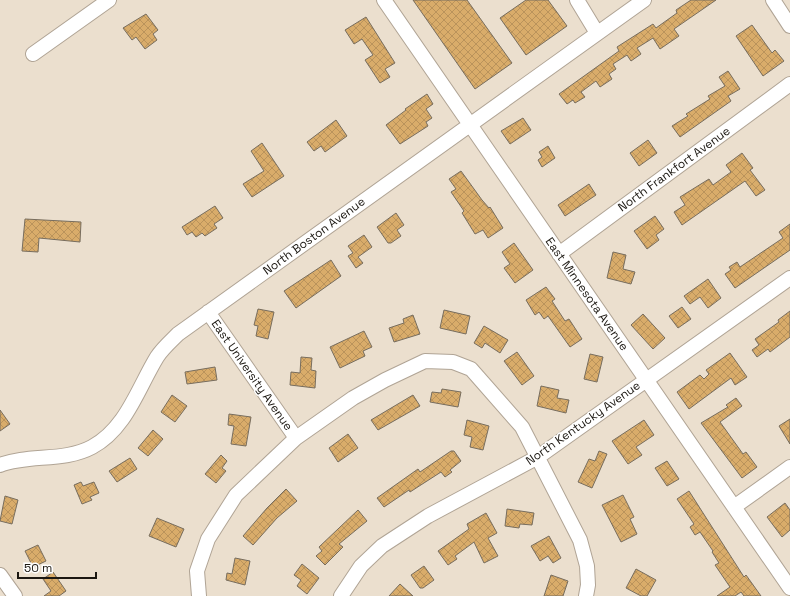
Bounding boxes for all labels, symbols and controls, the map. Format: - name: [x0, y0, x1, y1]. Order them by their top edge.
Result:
- street label: North Frankfort Avenue: [615, 123, 733, 215]
- street label: North Boston Avenue: [260, 193, 368, 279]
- street label: East Minnesota Avenue: [542, 234, 632, 354]
- street label: East University Avenue: [208, 316, 296, 434]
- street label: North Kentucky Avenue: [523, 377, 643, 469]
- scale bar: [18, 554, 96, 580]
- text: 50 m: [24, 560, 52, 576]

